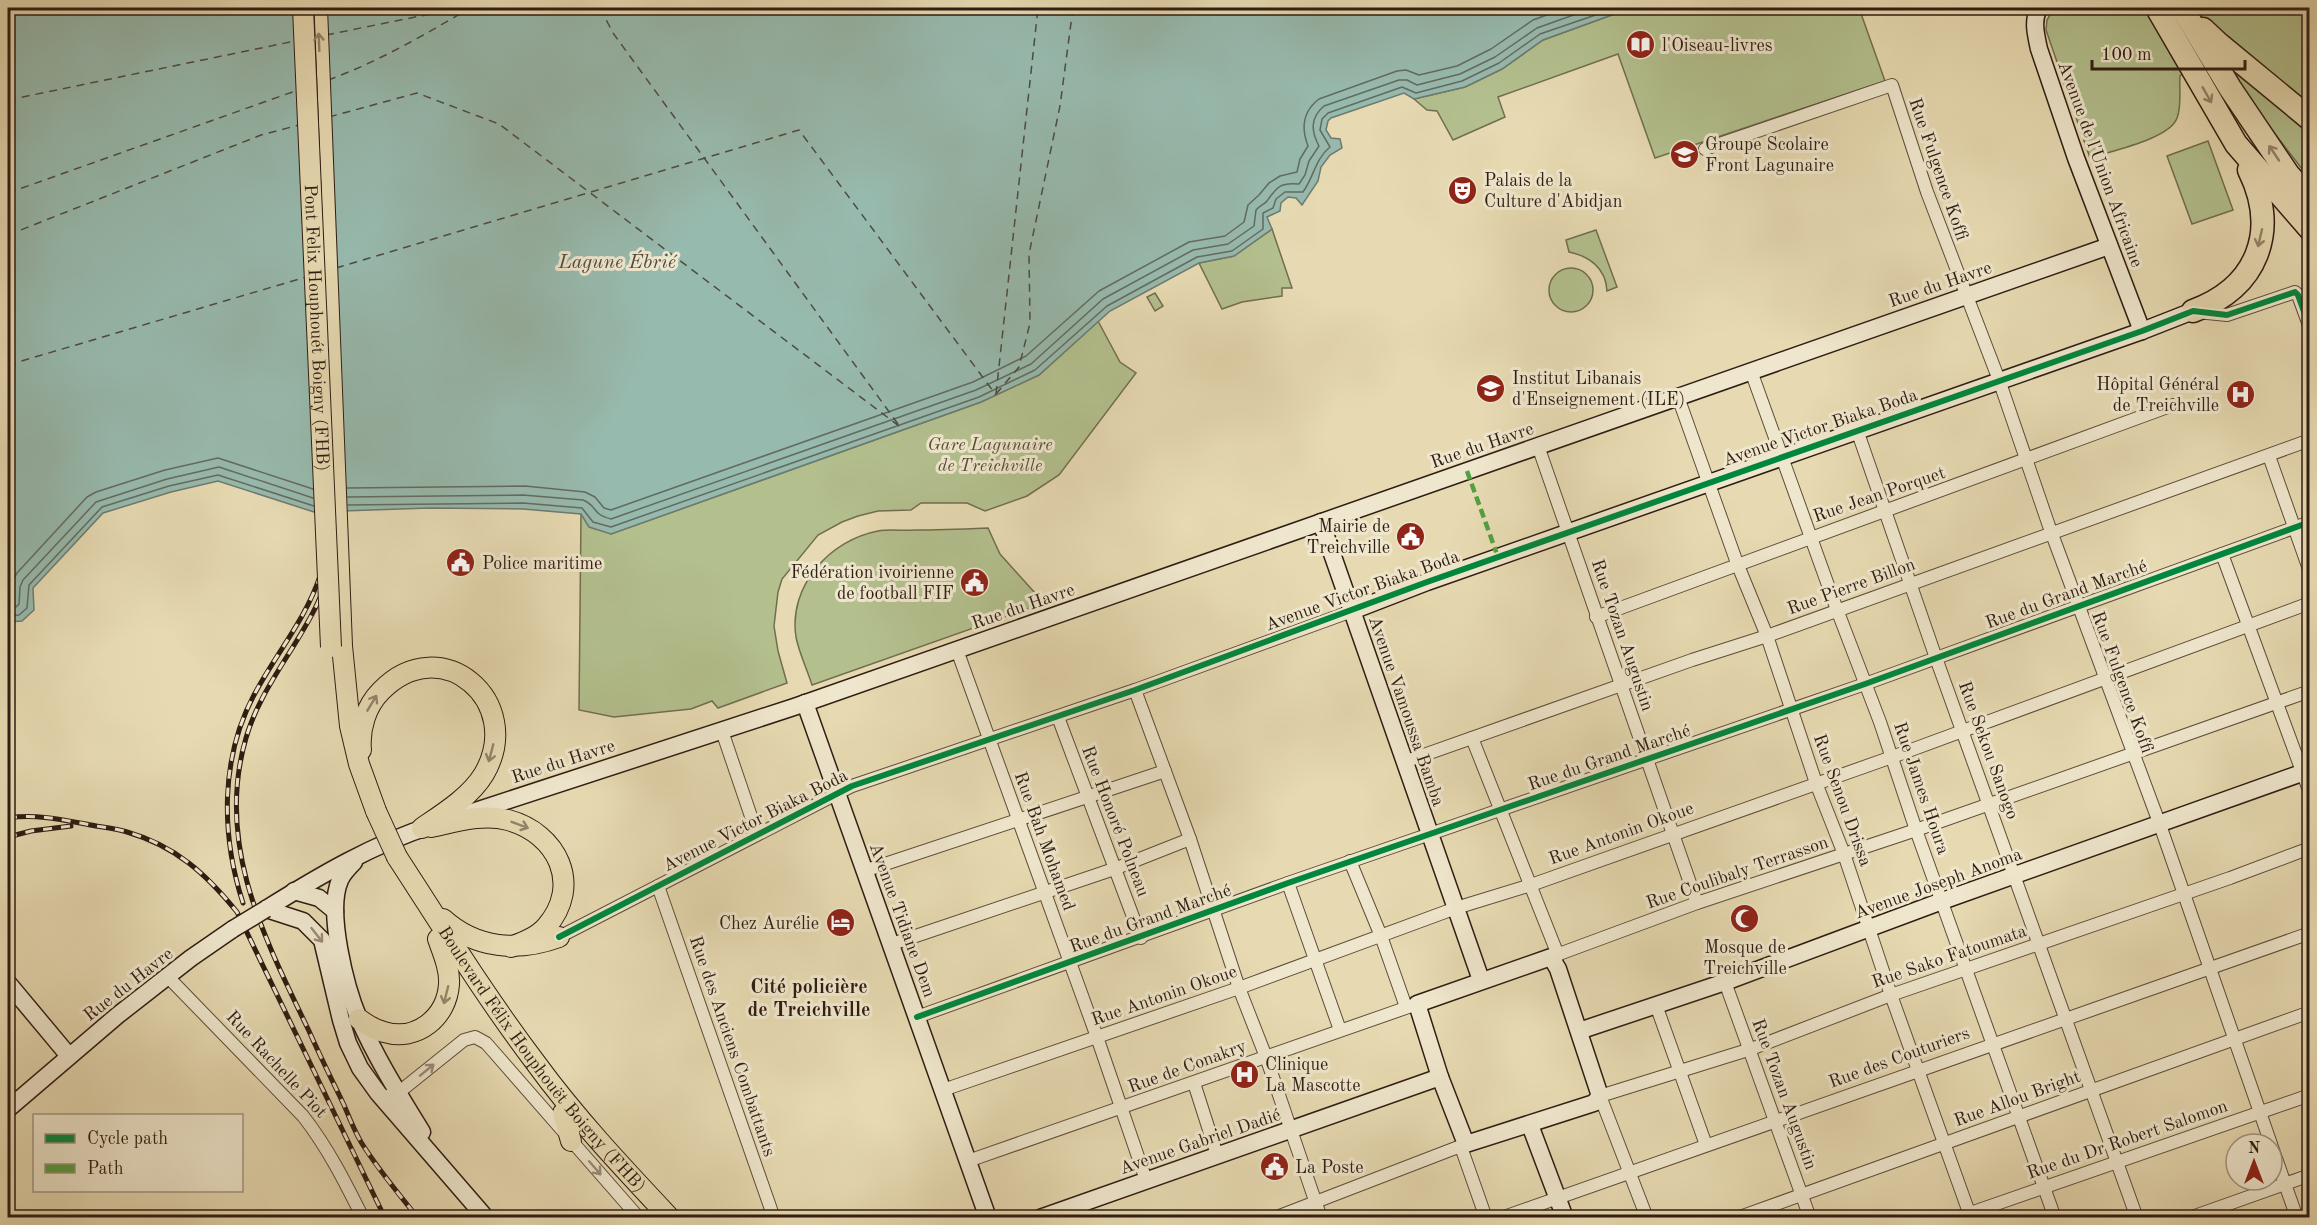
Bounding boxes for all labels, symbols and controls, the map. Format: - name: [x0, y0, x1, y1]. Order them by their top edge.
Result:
- library icon: l'Oiseau-livres: [1625, 29, 1657, 61]
- one-way arrow: [313, 32, 324, 52]
- scale bar: [2092, 33, 2245, 71]
- place label: l'Oiseau-livres: [1662, 37, 1773, 55]
- text: 100 m: [2101, 46, 2152, 64]
- street label: Avenue de l'Union Africaine: [2054, 59, 2146, 270]
- one-way arrow: [2202, 85, 2213, 103]
- street label: Rue Fulgence Koffi: [1905, 96, 1971, 243]
- place label: Groupe Scolaire Front Lagunaire: [1705, 136, 1834, 175]
- school or university icon: Groupe Scolaire Front Lagunaire: [1668, 138, 1700, 170]
- one-way arrow: [2268, 145, 2280, 161]
- place label: Palais de la Culture d'Abidjan: [1484, 172, 1623, 211]
- theatre icon: Palais de la Culture d'Abidjan: [1447, 174, 1479, 206]
- street label: Pont Felix Houphouét Boigny (FHB): [301, 184, 332, 472]
- one-way arrow: [2254, 229, 2266, 248]
- water label: Lagune Ébrié: [557, 250, 678, 273]
- street label: Rue du Havre: [1887, 259, 1994, 311]
- place label: Institut Libanais d'Enseignement (ILE): [1512, 370, 1685, 409]
- school or university icon: Institut Libanais d'Enseignement (ILE): [1475, 372, 1507, 404]
- place label: Hôpital Général de Treichville: [2096, 376, 2219, 415]
- hospital icon: Hôpital Général de Treichville: [2224, 378, 2256, 410]
- street label: Avenue Victor Biaka Boda: [1721, 386, 1920, 470]
- street label: Rue du Havre: [1429, 420, 1536, 472]
- park label: Gare Lagunaire de Treichville: [927, 436, 1053, 475]
- street label: Rue Jean Porquet: [1811, 464, 1948, 526]
- place label: Mairie de Treichville: [1307, 518, 1390, 557]
- public building icon: Mairie de Treichville: [1395, 520, 1427, 552]
- public building icon: Police maritime: [445, 547, 477, 579]
- street label: Avenue Victor Biaka Boda: [1263, 547, 1462, 634]
- place label: Police maritime: [482, 555, 602, 573]
- street label: Rue Pierre Billon: [1785, 555, 1918, 618]
- street label: Rue Tozan Augustin: [1588, 557, 1657, 714]
- street label: Rue du Grand Marché: [1983, 557, 2150, 633]
- place label: Fédération ivoirienne de football FIF: [790, 564, 954, 603]
- public building icon: Fédération ivoirienne de football FIF: [959, 566, 991, 598]
- street label: Rue du Havre: [970, 581, 1077, 633]
- street label: Rue Fulgence Koffi: [2088, 609, 2156, 756]
- street label: Avenue Vamoussa Bamba: [1365, 614, 1447, 809]
- street label: Rue Sekou Sanogo: [1955, 679, 2021, 822]
- one-way arrow: [366, 694, 379, 711]
- street label: Rue James Houra: [1890, 720, 1952, 857]
- street label: Rue du Grand Marché: [1526, 722, 1693, 794]
- street label: Rue Senou Drissa: [1810, 732, 1874, 869]
- street label: Rue du Havre: [509, 737, 617, 787]
- one-way arrow: [485, 743, 497, 762]
- street label: Rue Honoré Polneau: [1078, 743, 1152, 900]
- street label: Avenue Victor Biaka Boda: [660, 766, 851, 875]
- street label: Rue Bah Mohamed: [1011, 769, 1078, 913]
- street label: Rue Antonin Okoue: [1547, 799, 1696, 869]
- one-way arrow: [511, 820, 529, 831]
- street label: Rue Coulibaly Terrasson: [1644, 833, 1831, 913]
- street label: Avenue Tidiane Dem: [866, 841, 938, 1000]
- street label: Avenue Joseph Anoma: [1852, 845, 2025, 923]
- street label: Rue du Grand Marché: [1067, 881, 1234, 957]
- mosque icon: Mosque de Treichville: [1729, 902, 1761, 934]
- hotel icon: Chez Aurélie: [824, 907, 856, 939]
- place label: Chez Aurélie: [719, 915, 819, 933]
- street label: Rue Sako Fatoumata: [1870, 922, 2029, 992]
- street label: Boulevard Félix Houphouët Boigny (FHB): [434, 923, 649, 1196]
- one-way arrow: [310, 927, 323, 943]
- street label: Rue des Anciens Combattants: [686, 934, 778, 1159]
- place label: Mosque de Treichville: [1703, 939, 1787, 978]
- street label: Rue du Havre: [81, 945, 177, 1025]
- street label: Rue Antonin Okoue: [1089, 963, 1239, 1029]
- district label: Cité policière de Treichville: [748, 978, 871, 1021]
- one-way arrow: [440, 986, 452, 1005]
- street label: Rue Rachelle Piot: [222, 1008, 330, 1122]
- street label: Rue Tozan Augustin: [1748, 1016, 1820, 1173]
- street label: Rue des Couturiers: [1826, 1024, 1972, 1092]
- street label: Rue de Conakry: [1126, 1037, 1249, 1097]
- place label: Clinique La Mascotte: [1265, 1056, 1360, 1095]
- hospital icon: Clinique La Mascotte: [1228, 1058, 1260, 1090]
- one-way arrow: [419, 1063, 435, 1076]
- street label: Rue Allou Bright: [1952, 1068, 2083, 1130]
- street label: Rue du Dr Robert Salomon: [2025, 1097, 2230, 1183]
- street label: Avenue Gabriel Dadié: [1117, 1106, 1283, 1178]
- legend: [33, 1114, 243, 1192]
- text: Cycle path: [87, 1130, 168, 1148]
- north arrow: [2224, 1132, 2284, 1192]
- text: N: [2248, 1141, 2261, 1157]
- public building icon: La Poste: [1258, 1151, 1290, 1183]
- place label: La Poste: [1295, 1159, 1364, 1177]
- text: Path: [87, 1160, 124, 1178]
- one-way arrow: [588, 1160, 601, 1176]

